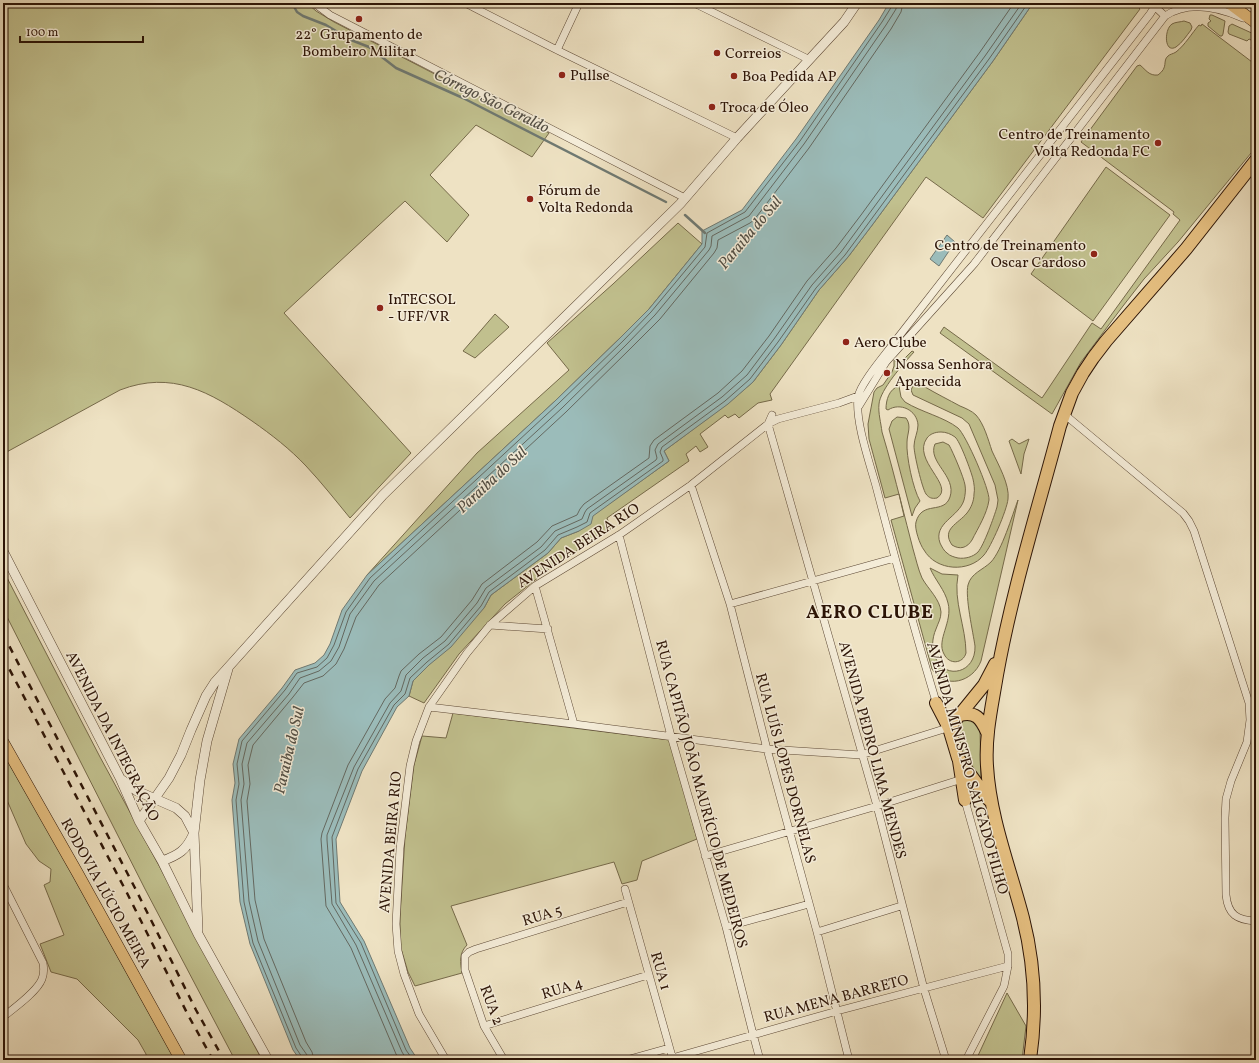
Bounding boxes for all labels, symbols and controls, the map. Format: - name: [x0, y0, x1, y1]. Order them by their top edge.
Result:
- marker: 22° Grupamento de Bombeiro Militar: [354, 14, 364, 24]
- scale bar: [20, 18, 143, 44]
- text: 100 m: [26, 25, 59, 41]
- place label: 22° Grupamento de Bombeiro Militar: [295, 25, 423, 63]
- place label: Correios: [725, 44, 781, 65]
- marker: Correios: [712, 48, 722, 58]
- water label: Córrego São Geraldo: [430, 64, 553, 140]
- place label: Pullse: [570, 66, 610, 87]
- place label: Boa Pedida AP: [742, 67, 837, 88]
- marker: Pullse: [557, 70, 567, 80]
- marker: Boa Pedida AP: [729, 71, 739, 81]
- place label: Troca de Óleo: [720, 98, 809, 119]
- marker: Troca de Óleo: [707, 102, 717, 112]
- place label: Centro de Treinamento Volta Redonda FC: [999, 125, 1150, 163]
- marker: Centro de Treinamento Volta Redonda FC: [1153, 138, 1163, 148]
- place label: Fórum de Volta Redonda: [538, 181, 633, 219]
- water label: Paraiba do Sul: [713, 192, 788, 275]
- marker: Fórum de Volta Redonda: [525, 194, 535, 204]
- place label: Centro de Treinamento Oscar Cardoso: [935, 236, 1086, 274]
- marker: Centro de Treinamento Oscar Cardoso: [1089, 249, 1099, 259]
- place label: InTECSOL - UFF/VR: [388, 290, 456, 328]
- marker: InTECSOL - UFF/VR: [375, 303, 385, 313]
- place label: Aero Clube: [854, 333, 927, 354]
- marker: Aero Clube: [841, 337, 851, 347]
- place label: Nossa Senhora Aparecida: [895, 355, 992, 393]
- marker: Nossa Senhora Aparecida: [882, 368, 892, 378]
- water label: Paraiba do Sul: [452, 442, 532, 519]
- street label: AVENIDA BEIRA RIO: [513, 499, 644, 594]
- district label: AERO CLUBE: [806, 600, 934, 626]
- street label: RUA CAPITÃO JOÃO MAURÍCIO DE MEDEIROS: [649, 638, 752, 951]
- street label: AVENIDA PEDRO LIMA MENDES: [832, 639, 911, 862]
- street label: AVENIDA MINISTRO SALGADO FILHO: [920, 640, 1013, 897]
- street label: AVENIDA DA INTEGRAÇÃO: [60, 648, 164, 825]
- street label: RUA LUÍS LOPES DORNELAS: [749, 671, 820, 866]
- water label: Paraiba do Sul: [269, 705, 311, 796]
- street label: AVENIDA BEIRA RIO: [375, 770, 408, 914]
- street label: RODOVIA LÚCIO MEIRA: [55, 815, 155, 973]
- street label: RUA 5: [520, 900, 565, 932]
- street label: RUA 1: [644, 950, 675, 993]
- street label: RUA MENA BARRETO: [762, 970, 911, 1029]
- street label: RUA 4: [539, 973, 586, 1006]
- street label: RUA 2: [473, 982, 508, 1029]

